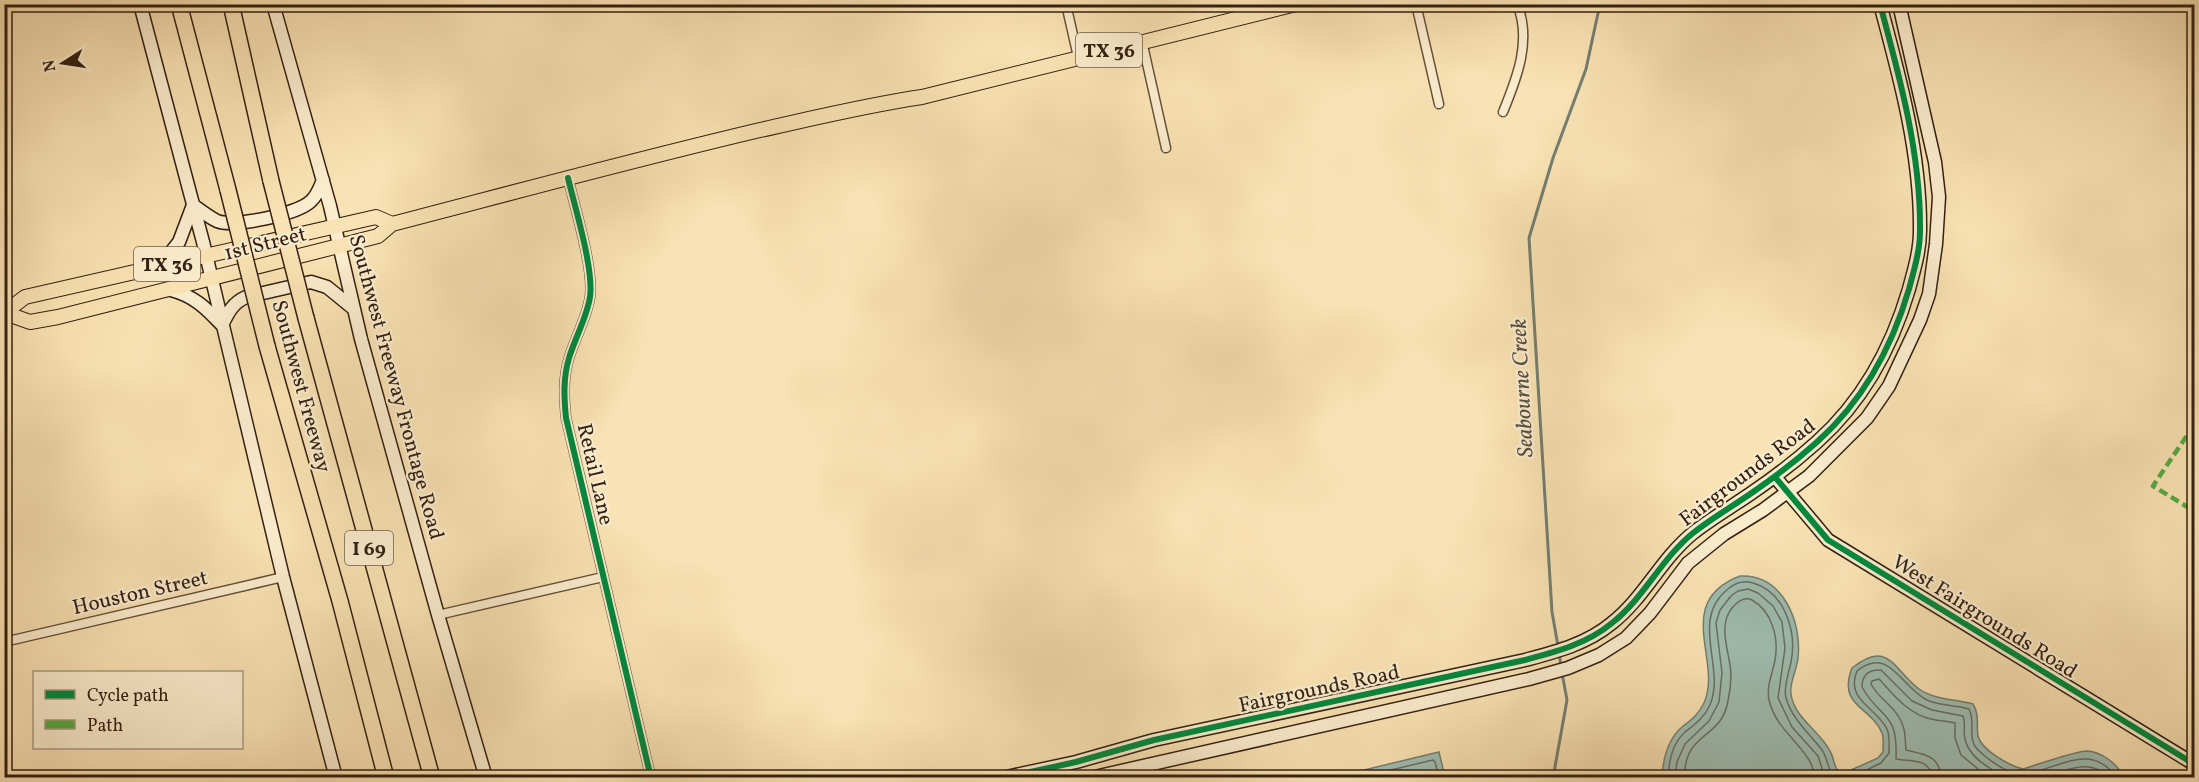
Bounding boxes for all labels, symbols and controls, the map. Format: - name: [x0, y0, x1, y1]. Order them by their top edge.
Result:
- north arrow: [33, 33, 93, 93]
- road number: TX 36: [1076, 33, 1142, 67]
- text: N: [38, 57, 62, 74]
- street label: 1st Street: [221, 220, 310, 269]
- street label: Southwest Freeway Frontage Road: [341, 232, 450, 543]
- road number: TX 36: [134, 247, 200, 281]
- street label: Southwest Freeway: [264, 297, 338, 476]
- water label: Seabourne Creek: [1504, 318, 1543, 458]
- street label: Fairgrounds Road: [1674, 412, 1822, 534]
- street label: Retail Lane: [569, 421, 620, 528]
- road number: I 69: [345, 531, 393, 565]
- street label: West Fairgrounds Road: [1886, 548, 2083, 686]
- street label: Houston Street: [70, 564, 211, 623]
- street label: Fairgrounds Road: [1236, 658, 1402, 721]
- legend: [33, 671, 243, 749]
- text: Cycle path: [87, 684, 169, 709]
- text: Path: [87, 714, 123, 739]

